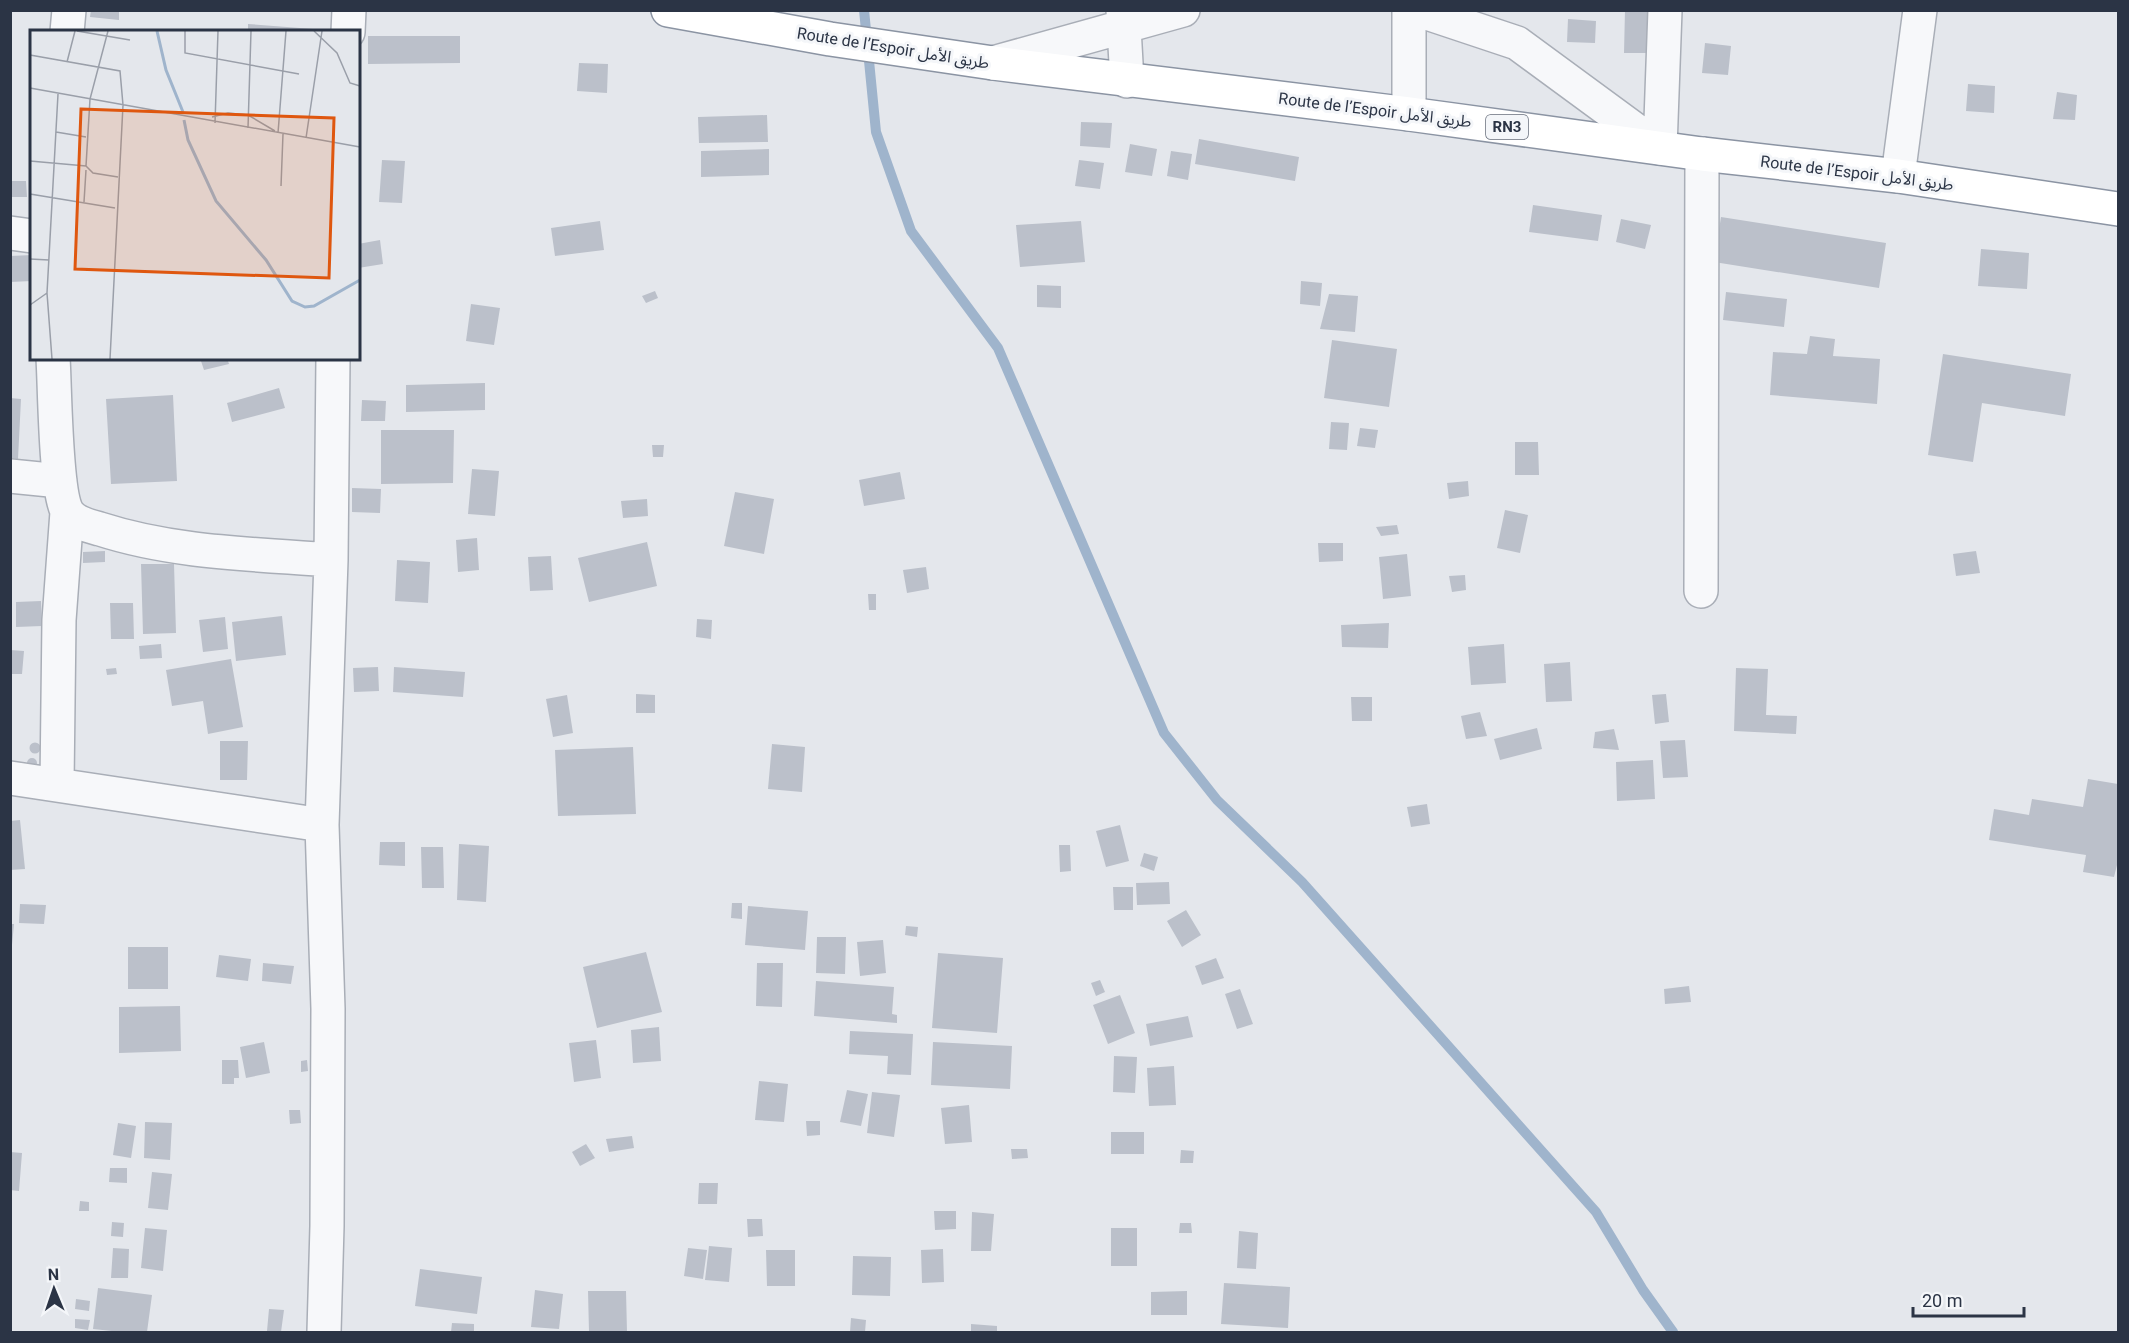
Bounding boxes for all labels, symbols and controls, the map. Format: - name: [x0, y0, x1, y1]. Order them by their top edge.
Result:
- street label: Route de l’Espoir طريق الأمل: [795, 23, 991, 74]
- inset map: [30, 30, 360, 360]
- street label: Route de l’Espoir طريق الأمل: [1277, 89, 1473, 132]
- road number: RN3: [1486, 115, 1528, 139]
- street label: Route de l’Espoir طريق الأمل: [1759, 152, 1955, 195]
- north arrow: [24, 1259, 84, 1319]
- text: N: [48, 1265, 59, 1284]
- scale bar: [1913, 1280, 2024, 1318]
- text: 20 m: [1922, 1290, 1962, 1311]

